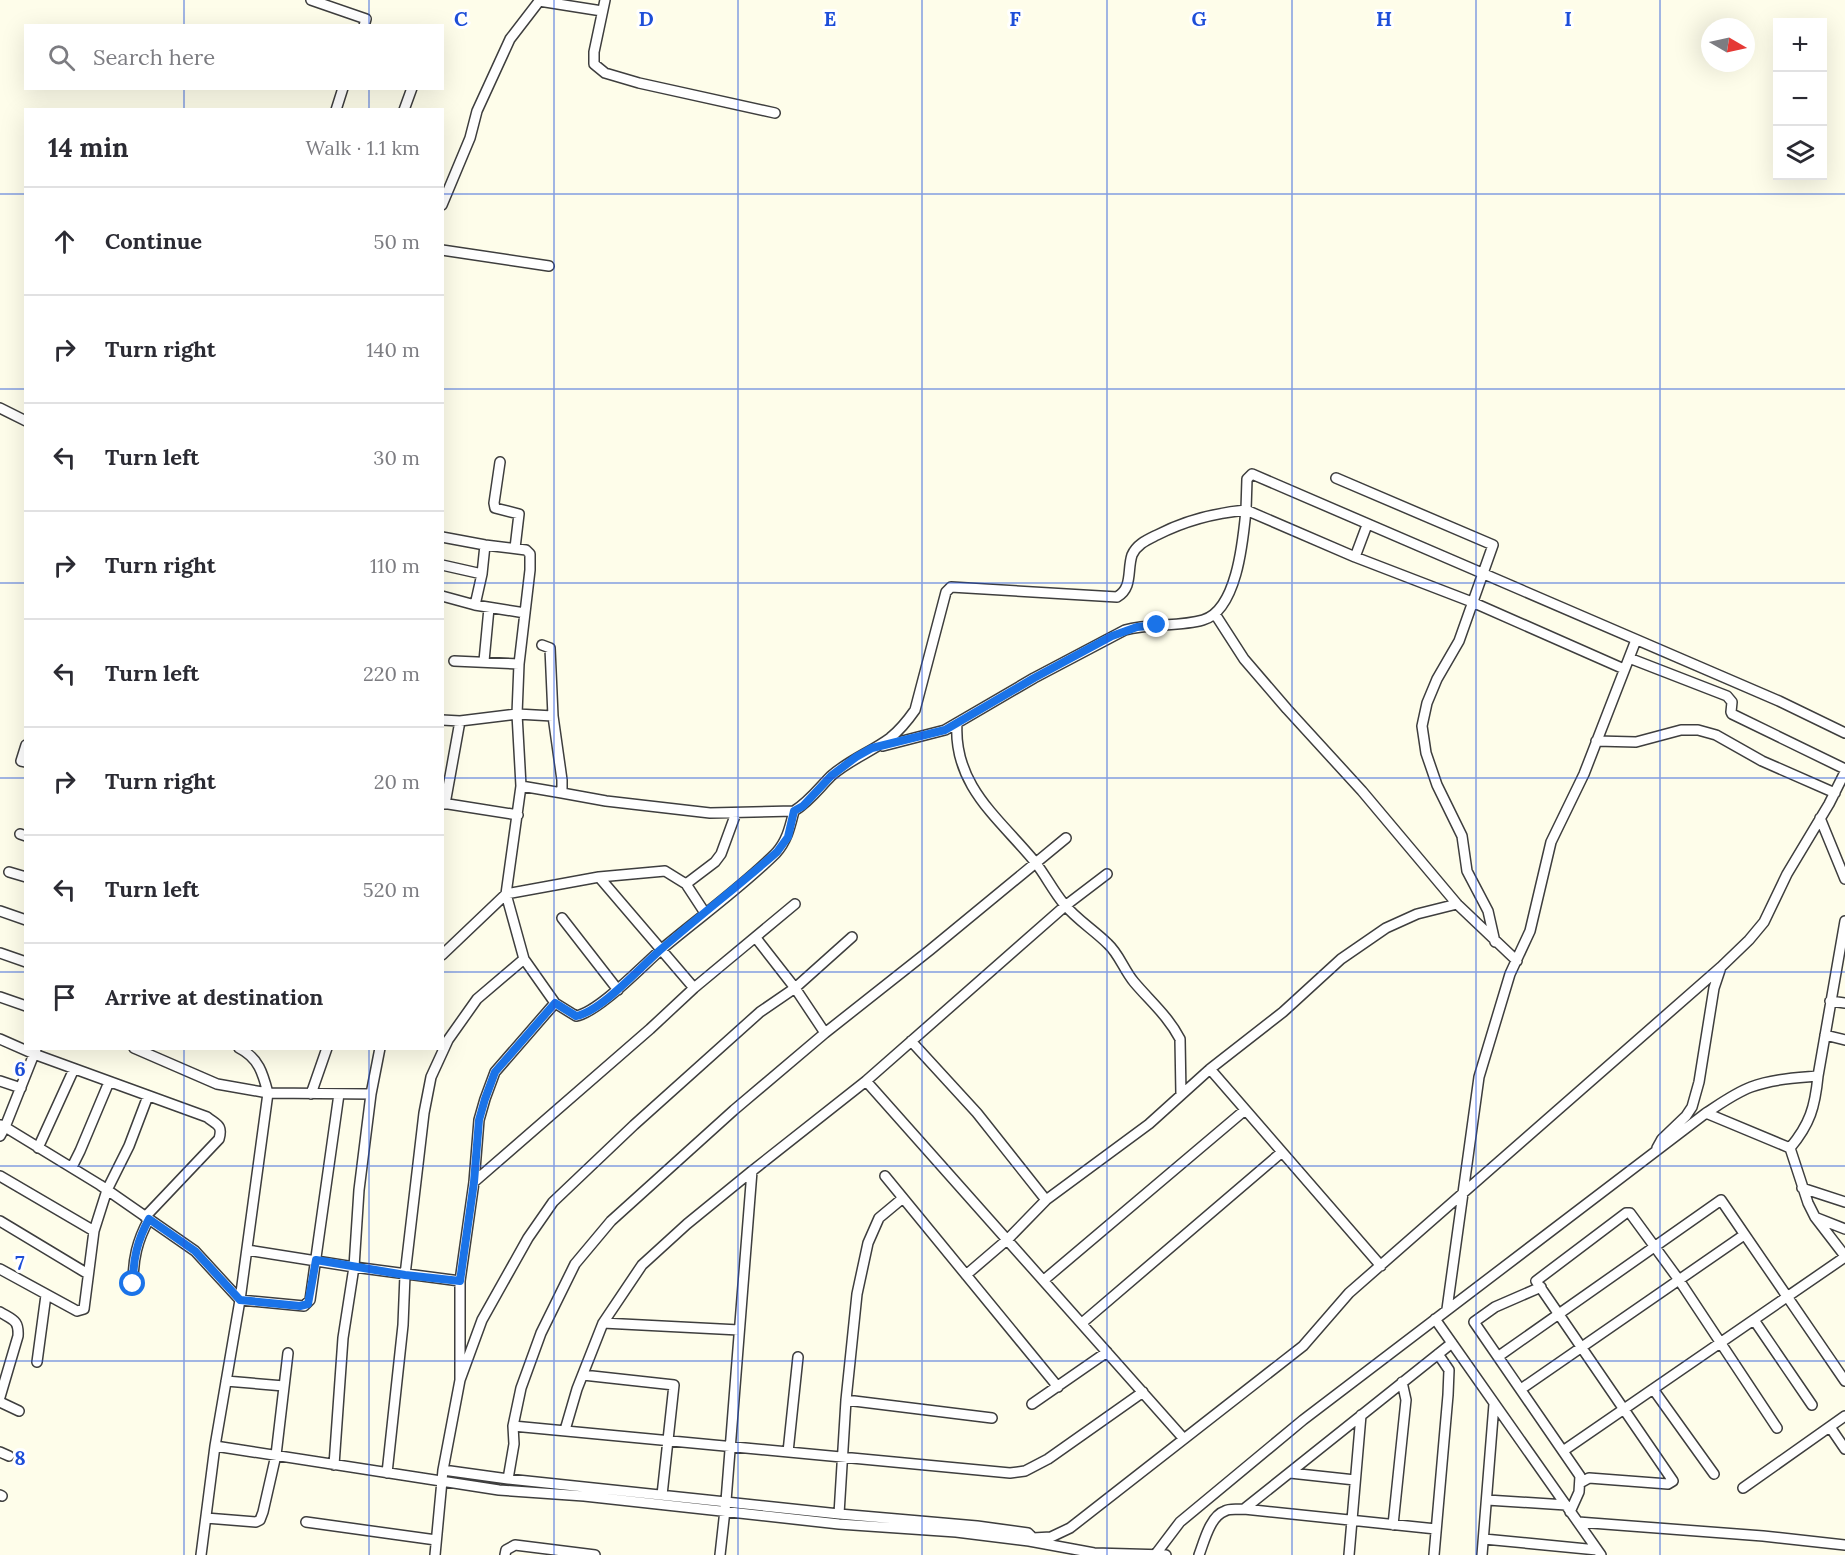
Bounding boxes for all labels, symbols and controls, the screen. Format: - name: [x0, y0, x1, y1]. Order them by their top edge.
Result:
- text: C: [454, 6, 468, 31]
- text: D: [638, 6, 654, 31]
- text: E: [824, 6, 836, 31]
- text: F: [1009, 6, 1021, 31]
- text: G: [1191, 6, 1207, 31]
- text: H: [1376, 6, 1392, 31]
- text: I: [1564, 6, 1572, 31]
- north arrow: [1701, 18, 1755, 72]
- map controls: [1773, 18, 1827, 180]
- button: +: [1773, 18, 1827, 72]
- search box: [24, 24, 444, 90]
- icon: search: [45, 41, 78, 74]
- text: Search here: [93, 43, 215, 71]
- button: −: [1773, 72, 1827, 126]
- button: layers: [1773, 126, 1827, 180]
- text: 14 min: [48, 131, 129, 164]
- text: Walk · 1.1 km: [306, 135, 420, 160]
- icon: ahead: [48, 225, 81, 258]
- text: Continue: [105, 227, 202, 255]
- text: 50 m: [374, 229, 420, 254]
- icon: right: [48, 333, 81, 366]
- text: Turn right: [105, 335, 216, 363]
- text: 140 m: [366, 337, 420, 362]
- icon: left: [48, 441, 81, 474]
- text: Turn left: [105, 443, 199, 471]
- text: 30 m: [373, 445, 420, 470]
- icon: right: [48, 549, 81, 582]
- text: Turn right: [105, 551, 216, 579]
- text: 110 m: [370, 553, 420, 578]
- route end: [1143, 611, 1169, 637]
- icon: left: [48, 657, 81, 690]
- text: Turn left: [105, 659, 199, 687]
- text: 220 m: [363, 661, 420, 686]
- icon: right: [48, 765, 81, 798]
- text: Turn right: [105, 767, 216, 795]
- text: 20 m: [374, 769, 420, 794]
- icon: left: [48, 873, 81, 906]
- text: Turn left: [105, 875, 199, 903]
- text: 520 m: [363, 877, 420, 902]
- icon: arrive: [48, 981, 81, 1014]
- text: Arrive at destination: [105, 983, 323, 1011]
- text: 6: [14, 1056, 26, 1081]
- text: 7: [15, 1250, 25, 1275]
- route start: [119, 1270, 145, 1296]
- text: 8: [14, 1445, 26, 1470]

